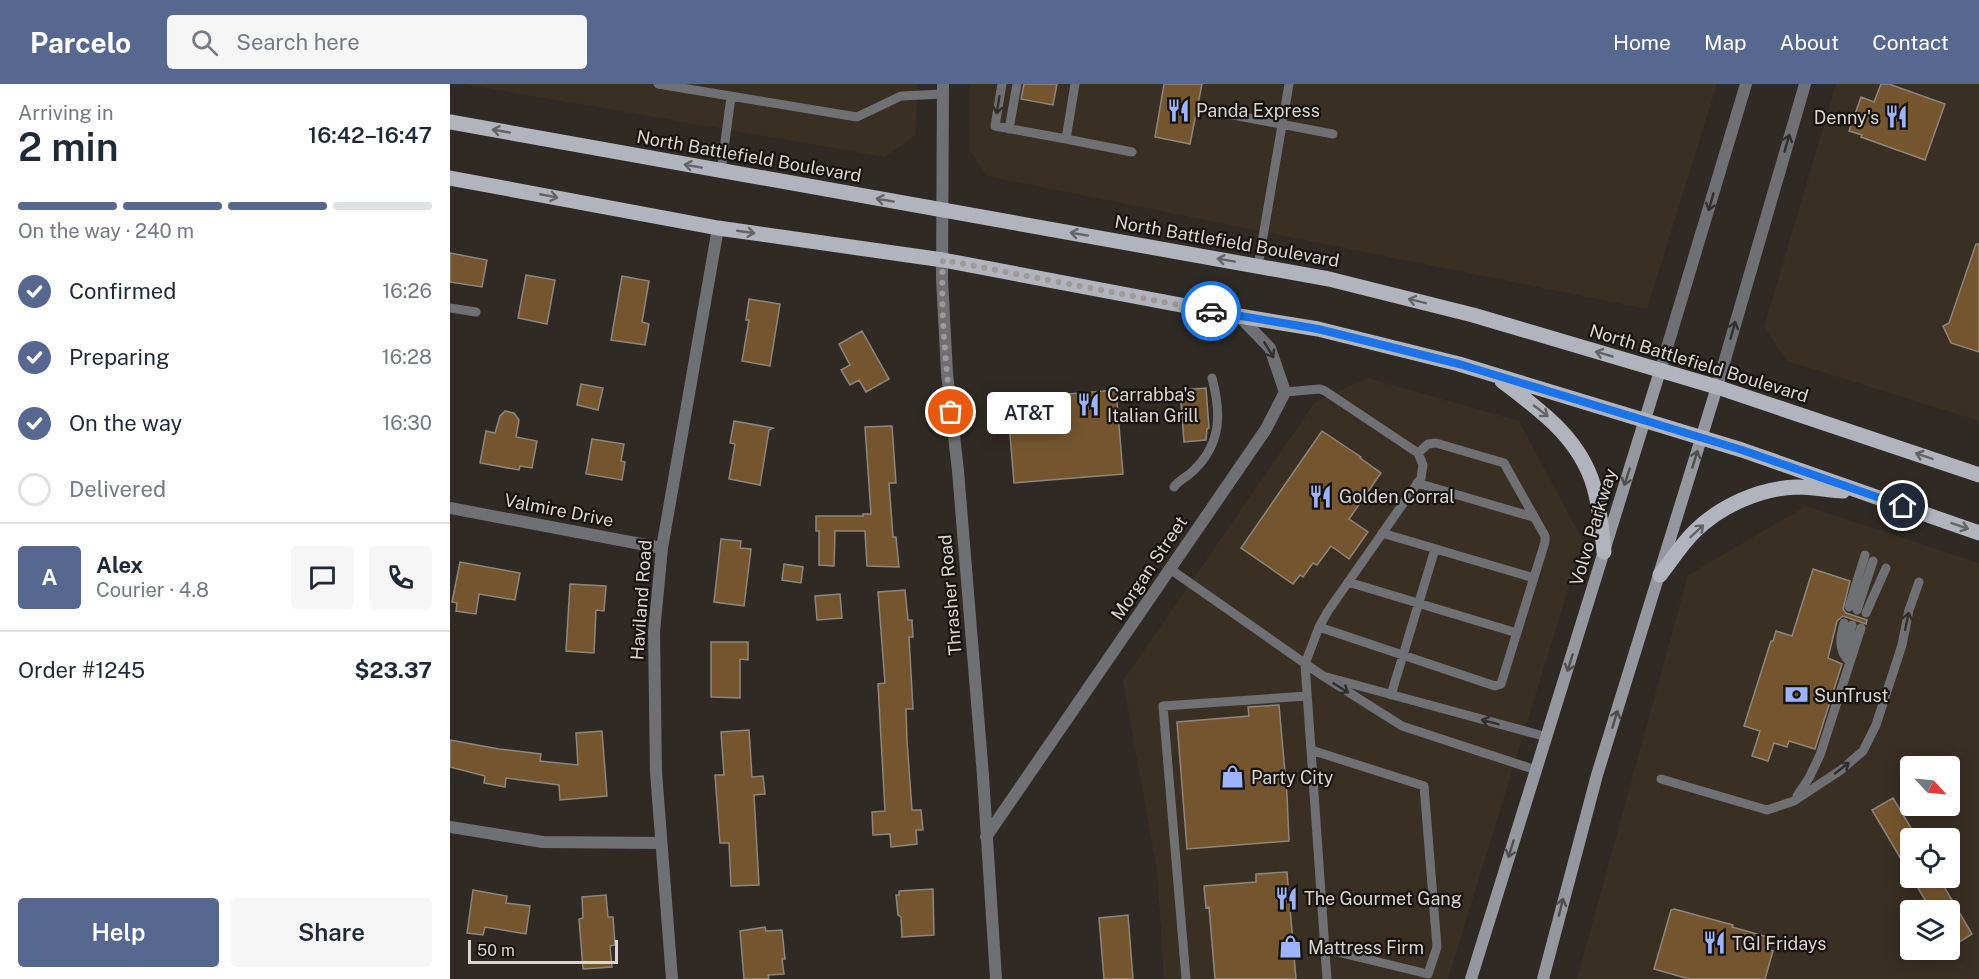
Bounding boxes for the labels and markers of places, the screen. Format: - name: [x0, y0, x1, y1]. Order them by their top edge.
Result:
- restaurant icon: Panda Express: [1165, 97, 1191, 123]
- place label: Panda Express: [1196, 100, 1320, 121]
- restaurant icon: Denny's: [1884, 104, 1910, 130]
- place label: Denny's: [1814, 107, 1879, 128]
- place label: Carrabba's Italian Grill: [1107, 384, 1199, 426]
- pin: [925, 386, 976, 437]
- callout: AT&T: [987, 391, 1071, 433]
- restaurant icon: Carrabba's Italian Grill: [1076, 391, 1102, 417]
- pin: [1877, 480, 1928, 531]
- restaurant icon: Golden Corral: [1308, 483, 1334, 509]
- place label: Golden Corral: [1339, 486, 1455, 507]
- bank icon: SunTrust: [1783, 682, 1809, 708]
- place label: SunTrust: [1814, 685, 1888, 706]
- shop icon: Party City: [1220, 764, 1246, 790]
- place label: Party City: [1251, 767, 1334, 788]
- restaurant icon: The Gourmet Gang: [1273, 885, 1299, 911]
- place label: The Gourmet Gang: [1304, 888, 1462, 909]
- restaurant icon: TGI Fridays: [1701, 930, 1727, 956]
- place label: TGI Fridays: [1732, 933, 1826, 954]
- shop icon: Mattress Firm: [1277, 934, 1303, 960]
- place label: Mattress Firm: [1308, 937, 1424, 958]

